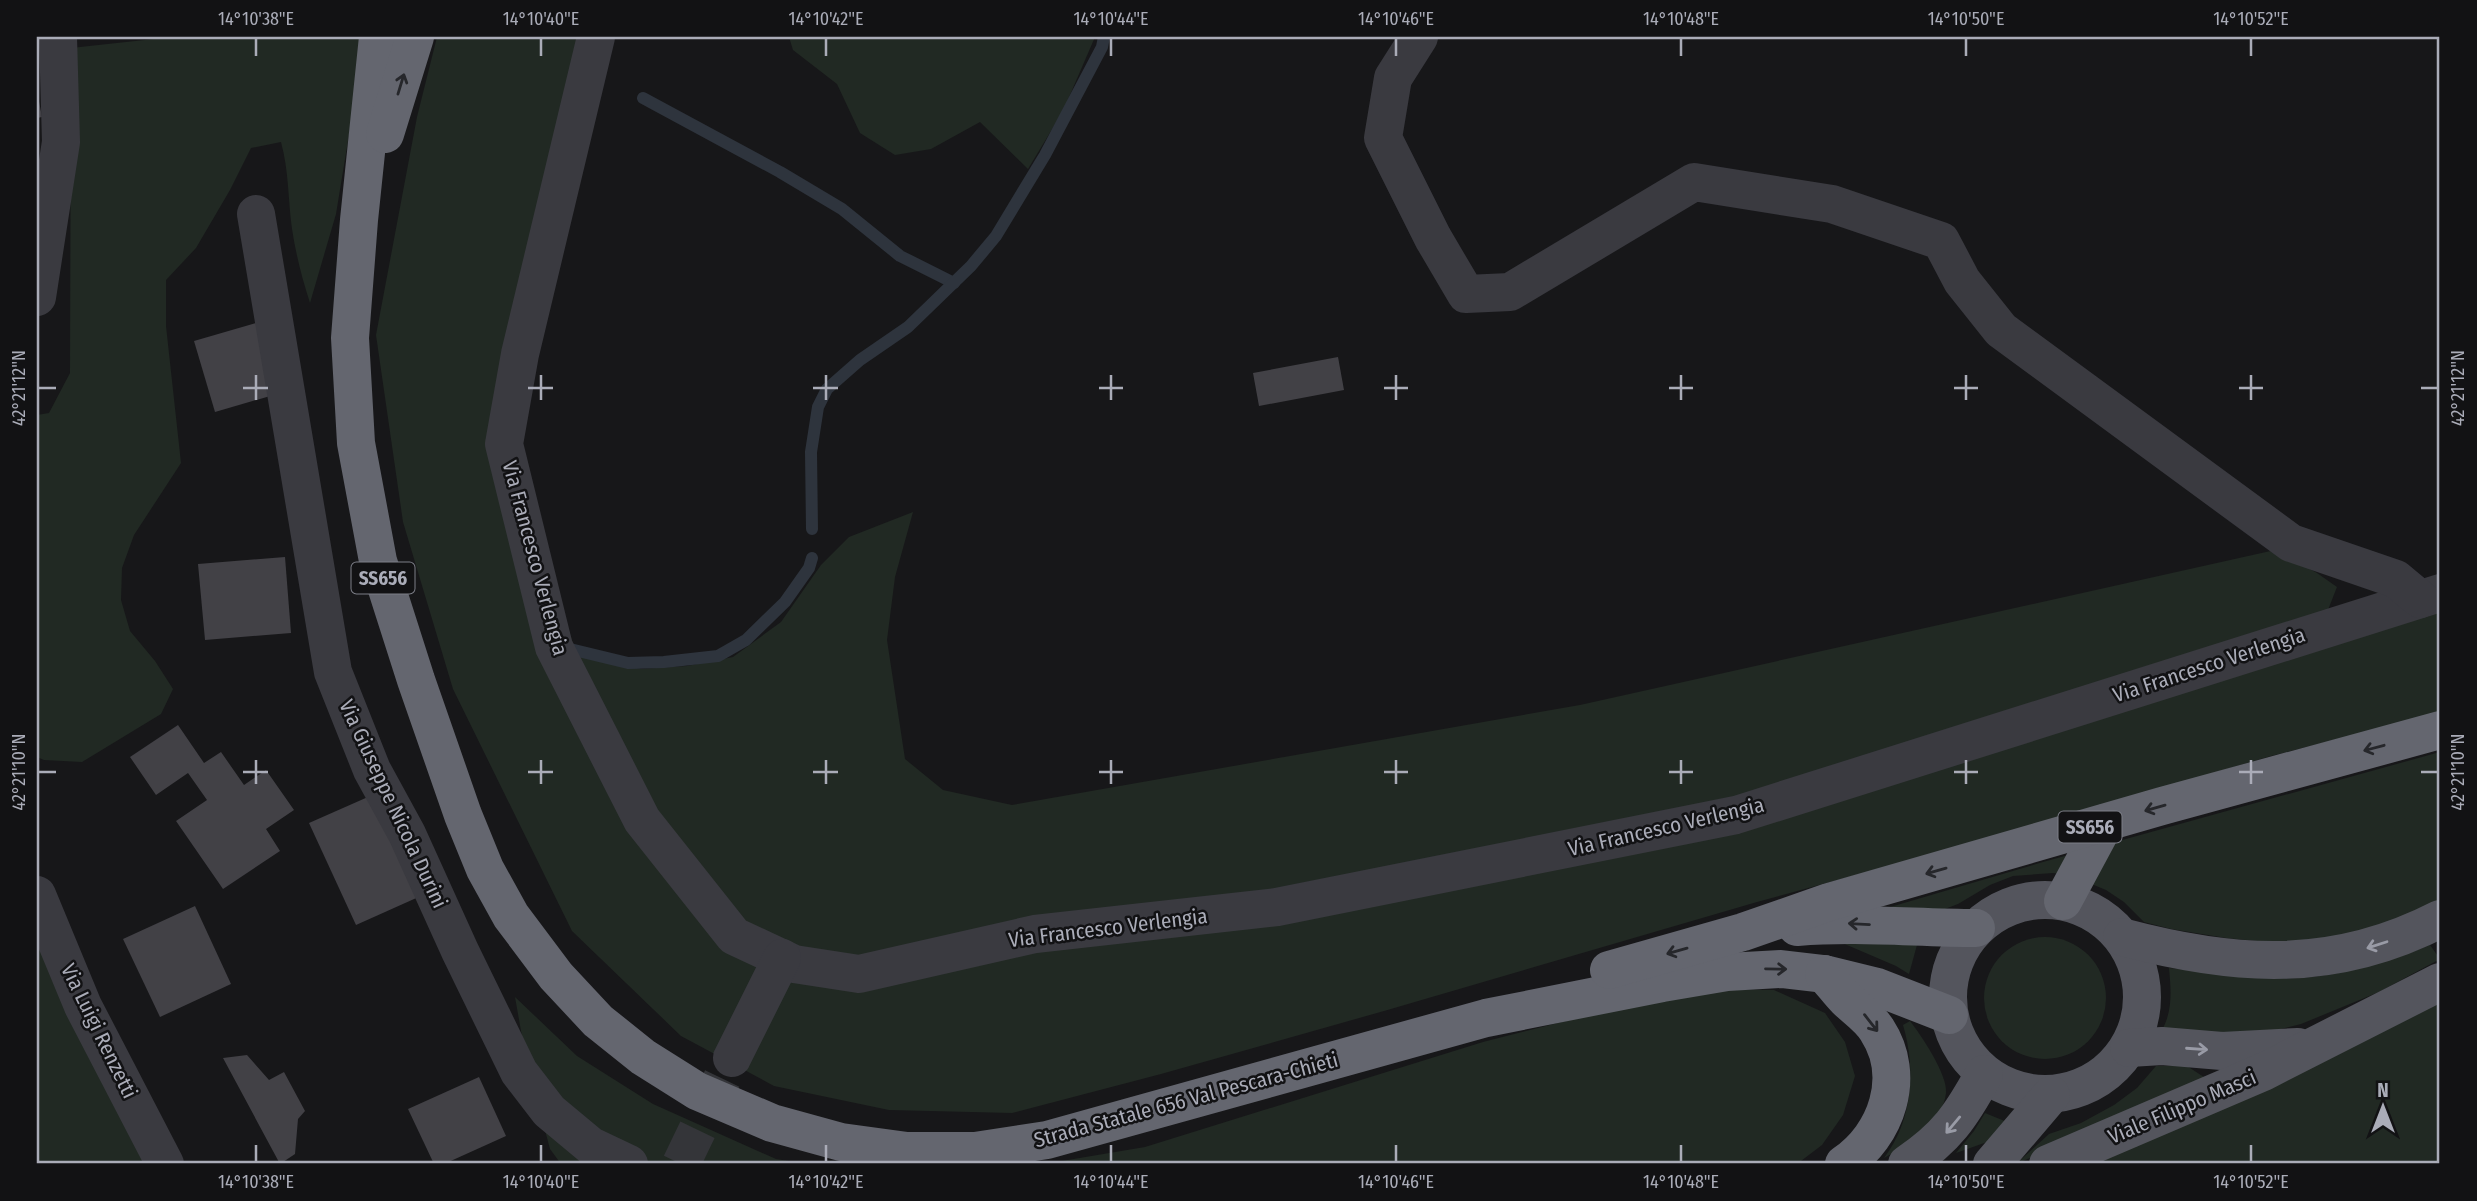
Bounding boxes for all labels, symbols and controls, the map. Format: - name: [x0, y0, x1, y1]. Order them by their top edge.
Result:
- text: 14°10'38"E: [218, 8, 294, 30]
- text: 14°10'40"E: [503, 8, 579, 30]
- text: 14°10'42"E: [789, 8, 863, 30]
- text: 14°10'44"E: [1073, 8, 1149, 30]
- text: 14°10'46"E: [1358, 8, 1434, 30]
- text: 14°10'48"E: [1643, 8, 1719, 30]
- text: 14°10'50"E: [1928, 8, 2004, 30]
- text: 14°10'52"E: [2213, 8, 2289, 30]
- one-way arrow: [395, 74, 408, 96]
- text: 42°21'12"N: [8, 350, 30, 426]
- text: 42°21'12"N: [2447, 350, 2469, 426]
- street label: Via Francesco Verlengia: [497, 458, 573, 658]
- road number: SS656: [352, 562, 414, 594]
- street label: Via Francesco Verlengia: [2110, 622, 2308, 708]
- street label: Via Giuseppe Nicola Durini: [333, 696, 453, 912]
- text: 42°21'10"N: [8, 733, 30, 811]
- text: 42°21'10"N: [2447, 733, 2469, 811]
- one-way arrow: [2364, 742, 2386, 755]
- street label: Via Francesco Verlengia: [1565, 792, 1767, 862]
- one-way arrow: [2144, 803, 2166, 816]
- road number: SS656: [2058, 812, 2122, 842]
- one-way arrow: [1926, 865, 1948, 878]
- street label: Via Francesco Verlengia: [1007, 903, 1209, 953]
- one-way arrow: [1847, 918, 1870, 931]
- one-way arrow: [2367, 940, 2389, 952]
- one-way arrow: [1667, 945, 1689, 958]
- street label: Via Luigi Renzetti: [55, 959, 143, 1103]
- one-way arrow: [1764, 962, 1787, 976]
- one-way arrow: [1863, 1014, 1878, 1032]
- one-way arrow: [2185, 1043, 2208, 1056]
- street label: Strada Statale 656 Val Pescara-Chieti: [1031, 1047, 1341, 1153]
- street label: Viale Filippo Masci: [2104, 1064, 2260, 1150]
- north arrow: [2348, 1072, 2418, 1142]
- text: N: [2377, 1079, 2389, 1102]
- one-way arrow: [1945, 1116, 1960, 1134]
- text: 14°10'38"E: [218, 1171, 294, 1193]
- text: 14°10'40"E: [503, 1171, 579, 1193]
- text: 14°10'42"E: [789, 1171, 863, 1193]
- text: 14°10'44"E: [1073, 1171, 1149, 1193]
- text: 14°10'46"E: [1358, 1171, 1434, 1193]
- text: 14°10'48"E: [1643, 1171, 1719, 1193]
- text: 14°10'50"E: [1928, 1171, 2004, 1193]
- text: 14°10'52"E: [2213, 1171, 2289, 1193]

